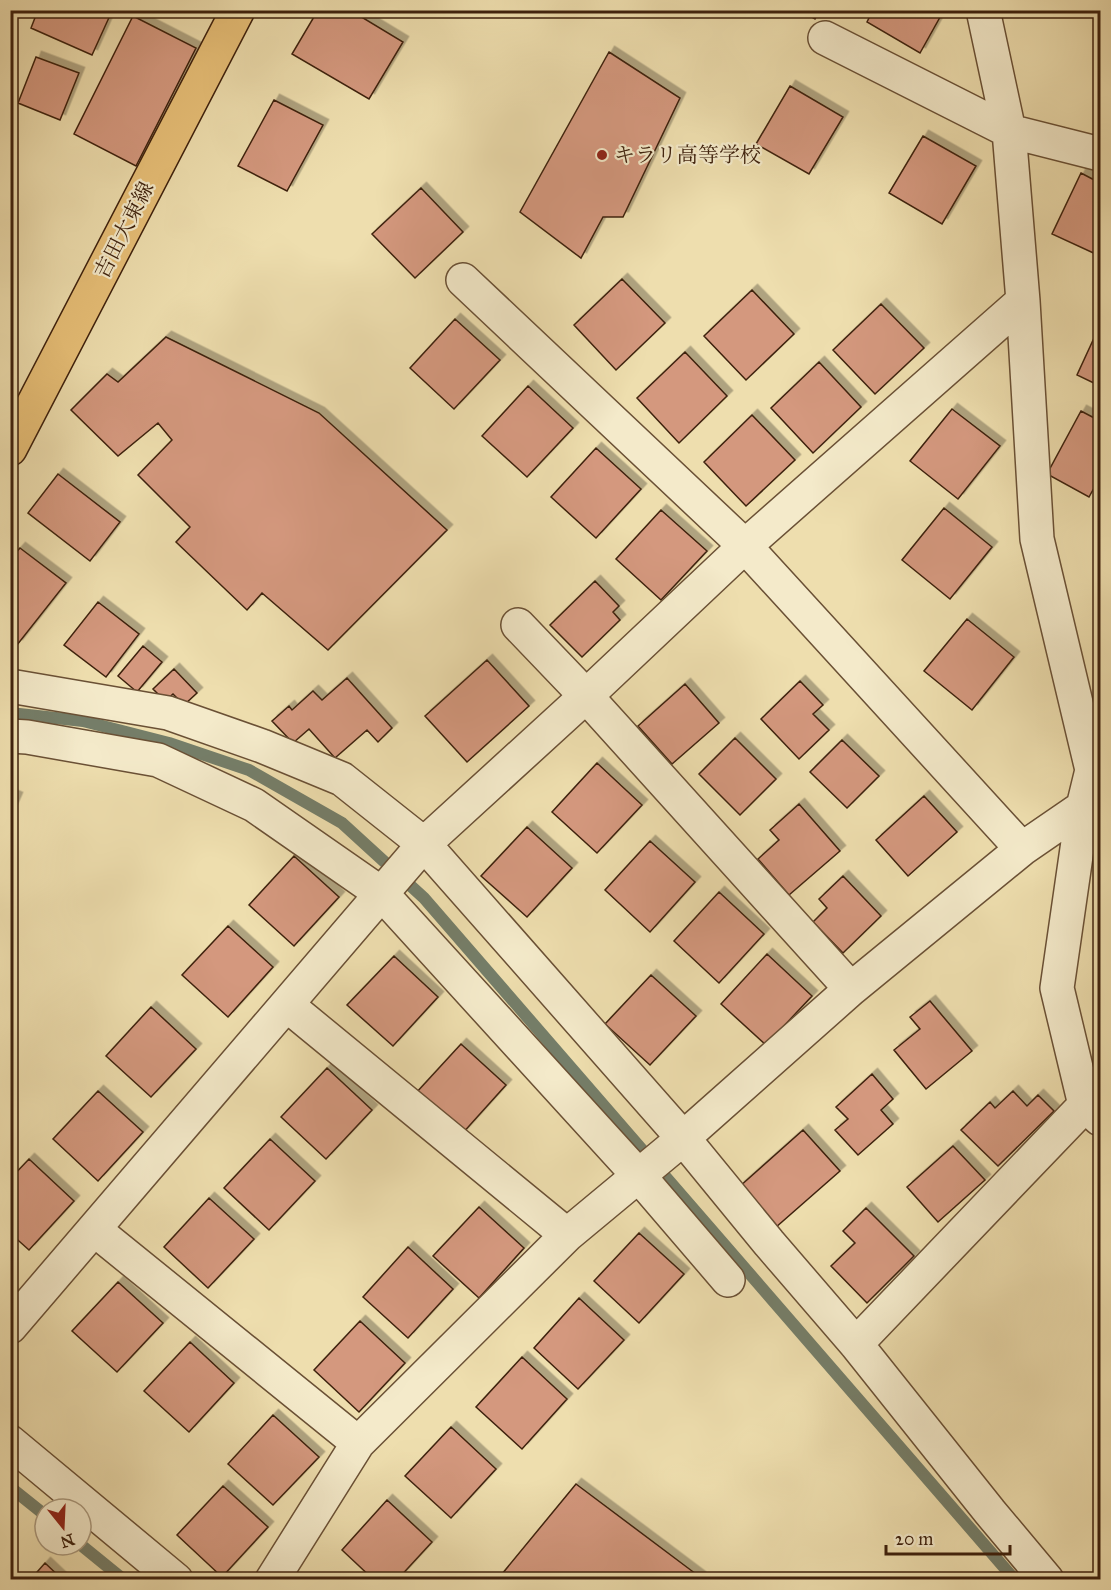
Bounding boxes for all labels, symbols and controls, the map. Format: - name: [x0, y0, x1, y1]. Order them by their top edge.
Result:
- place label: キラリ高等学校: [614, 142, 761, 168]
- marker: キラリ高等学校: [595, 148, 609, 162]
- street label: 吉田大東線: [89, 177, 159, 283]
- north arrow: [33, 1497, 93, 1557]
- scale bar: [886, 1518, 1010, 1556]
- text: 20 m: [895, 1528, 933, 1550]
- text: N: [58, 1530, 77, 1552]

